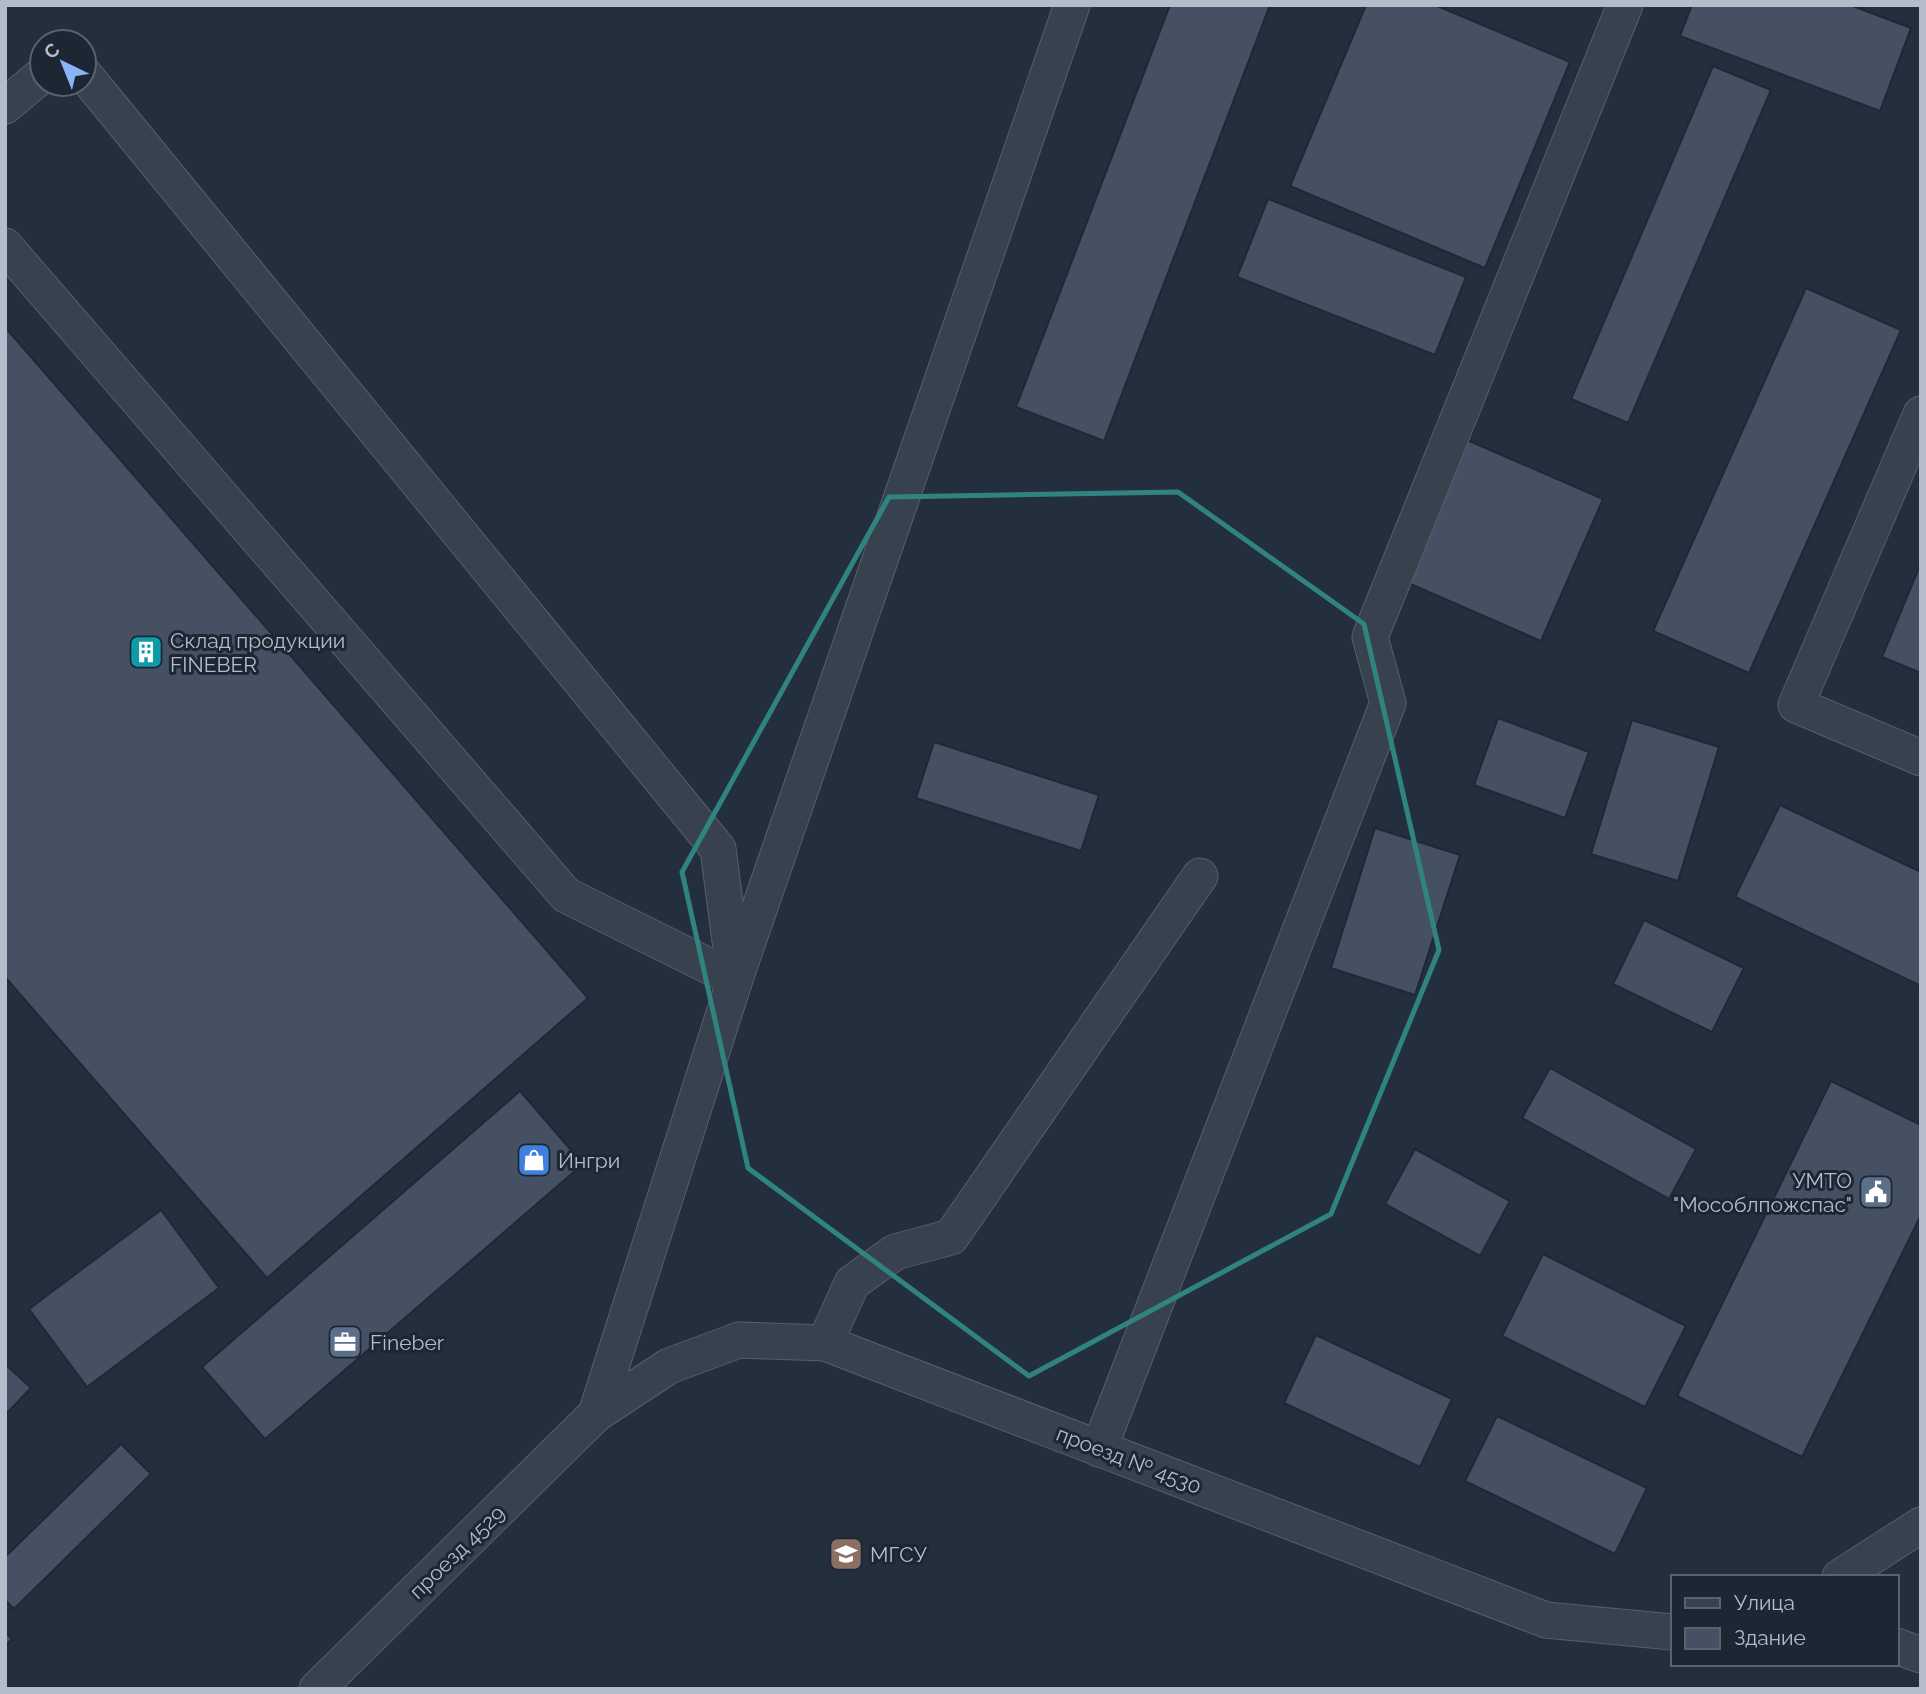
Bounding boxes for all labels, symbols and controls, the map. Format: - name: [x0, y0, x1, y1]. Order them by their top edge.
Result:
- north arrow: [28, 28, 98, 98]
- text: С: [39, 38, 64, 63]
- place label: Склад продукции FINEBER: [170, 628, 345, 677]
- building icon: Склад продукции FINEBER: [127, 633, 165, 671]
- shop icon: Ингри: [515, 1141, 553, 1179]
- place label: Ингри: [558, 1148, 620, 1173]
- place label: УМТО "Мособлпожспас": [1673, 1168, 1852, 1217]
- public building icon: УМТО "Мособлпожспас": [1857, 1173, 1895, 1211]
- office icon: Fineber: [326, 1323, 364, 1361]
- place label: Fineber: [370, 1330, 445, 1355]
- street label: проезд № 4530: [1053, 1421, 1205, 1499]
- street label: проезд 4529: [404, 1500, 510, 1604]
- school or university icon: МГСУ: [827, 1535, 865, 1573]
- place label: МГСУ: [870, 1542, 928, 1567]
- legend: [1671, 1575, 1898, 1666]
- text: Улица: [1734, 1590, 1795, 1615]
- text: Здание: [1734, 1625, 1806, 1650]

